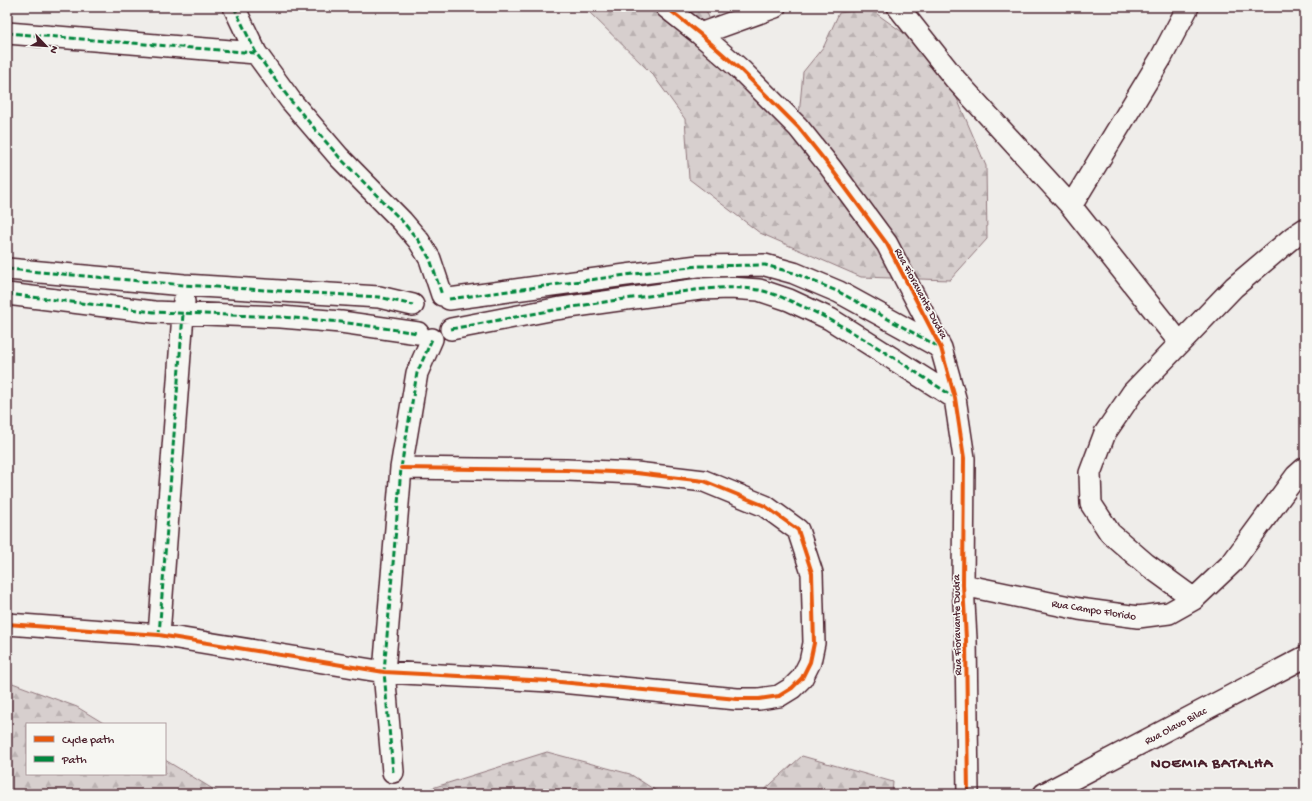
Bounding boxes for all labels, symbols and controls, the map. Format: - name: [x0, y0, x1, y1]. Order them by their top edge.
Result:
- north arrow: [26, 26, 66, 66]
- text: N: [46, 44, 60, 55]
- street label: Rua Fioravante Dudra: [891, 246, 950, 342]
- street label: Rua Fioravante Dudra: [951, 573, 965, 676]
- street label: Rua Campo Florido: [1051, 598, 1137, 624]
- street label: Rua Olavo Bilac: [1143, 705, 1210, 748]
- legend: [26, 723, 166, 775]
- text: Cycle path: [62, 734, 115, 748]
- text: Path: [61, 754, 87, 768]
- district label: NOEMIA BATALHA: [1151, 755, 1273, 773]

